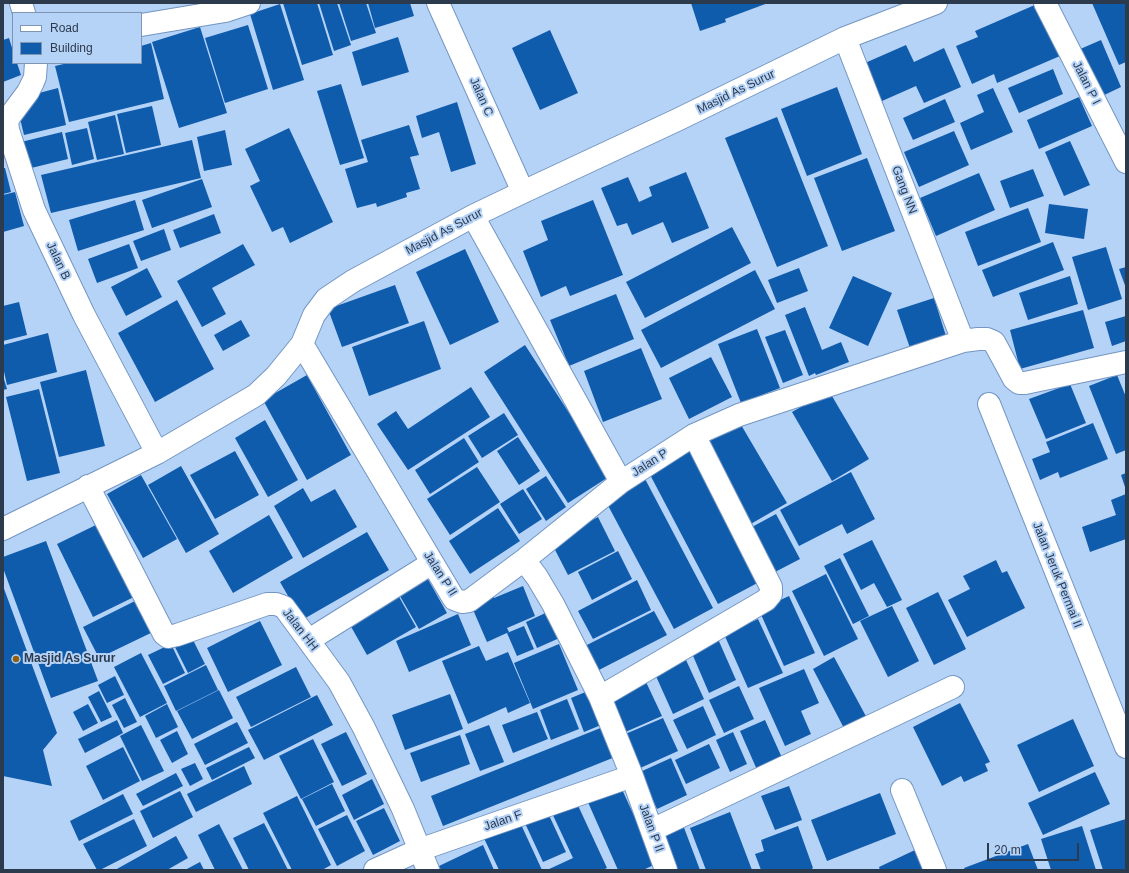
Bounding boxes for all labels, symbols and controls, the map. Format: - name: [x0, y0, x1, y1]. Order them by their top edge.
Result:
- legend: [12, 12, 142, 64]
- text: Road: [50, 21, 79, 35]
- text: Building: [50, 41, 93, 55]
- street label: Jalan P I: [1069, 59, 1103, 107]
- street label: Masjid As Surur: [695, 67, 777, 117]
- street label: Jalan C: [466, 75, 496, 119]
- street label: Gang NN: [888, 164, 920, 216]
- street label: Masjid As Surur: [403, 206, 485, 258]
- street label: Jalan B: [43, 240, 73, 282]
- street label: Jalan P: [629, 446, 671, 480]
- street label: Jalan Jeruk Permai II: [1029, 520, 1085, 630]
- street label: Jalan P II: [420, 549, 460, 599]
- street label: Jalan HH: [279, 606, 321, 654]
- place label: Masjid As Surur: [24, 652, 115, 666]
- marker: Masjid As Surur: [11, 654, 21, 664]
- street label: Jalan P II: [636, 802, 666, 854]
- street label: Jalan F: [482, 808, 524, 834]
- scale bar: [989, 835, 1081, 861]
- text: 20 m: [994, 843, 1021, 857]

